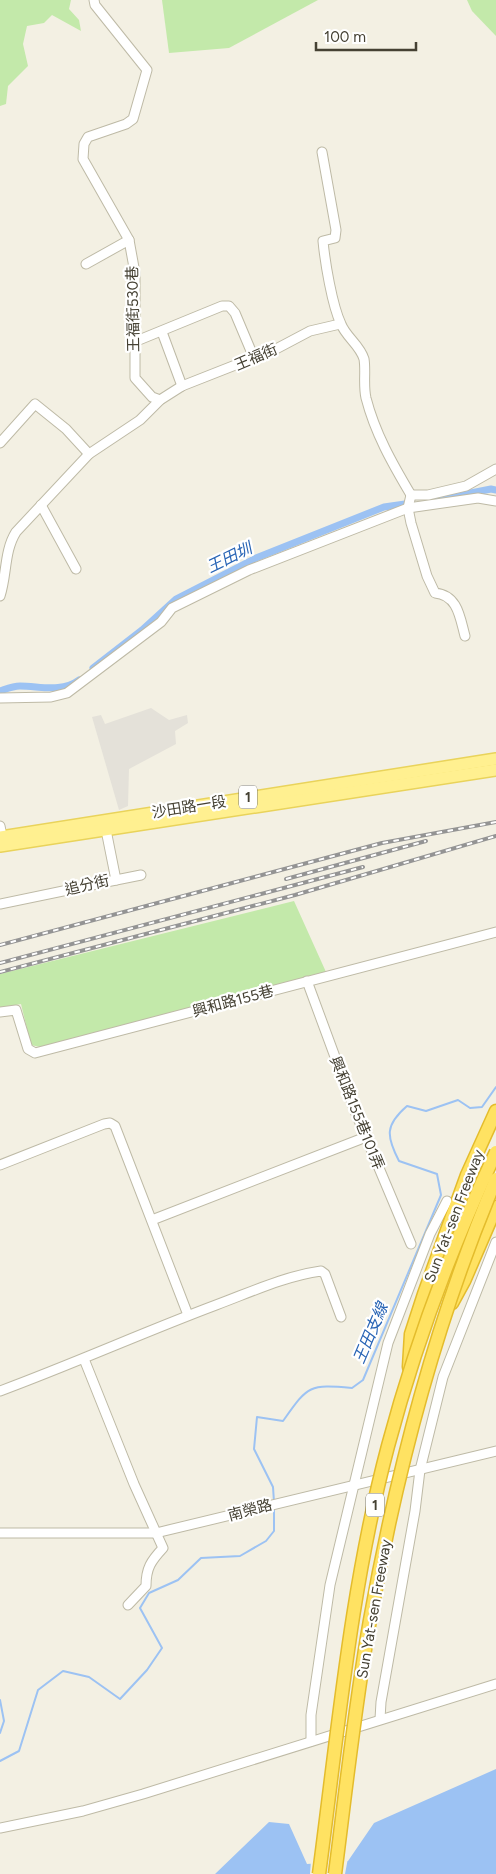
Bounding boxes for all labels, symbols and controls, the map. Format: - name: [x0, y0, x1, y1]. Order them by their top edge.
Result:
- scale bar: [316, 20, 416, 52]
- text: 100 m: [324, 28, 366, 46]
- street label: 王福街530巷: [123, 266, 143, 352]
- street label: 王福街: [232, 340, 280, 374]
- water label: 王田圳: [203, 538, 257, 577]
- road number: 1: [239, 786, 257, 809]
- street label: 沙田路一段: [151, 792, 227, 822]
- street label: 追分街: [63, 871, 111, 899]
- street label: 興和路155巷: [190, 982, 276, 1020]
- street label: 興和路155巷101弄: [326, 1054, 388, 1172]
- street label: Sun Yat-sen Freeway: [420, 1147, 488, 1285]
- water label: 王田支線: [349, 1298, 392, 1366]
- road number: 1: [366, 1494, 384, 1516]
- street label: 南榮路: [226, 1495, 274, 1525]
- street label: Sun Yat-sen Freeway: [353, 1538, 395, 1680]

